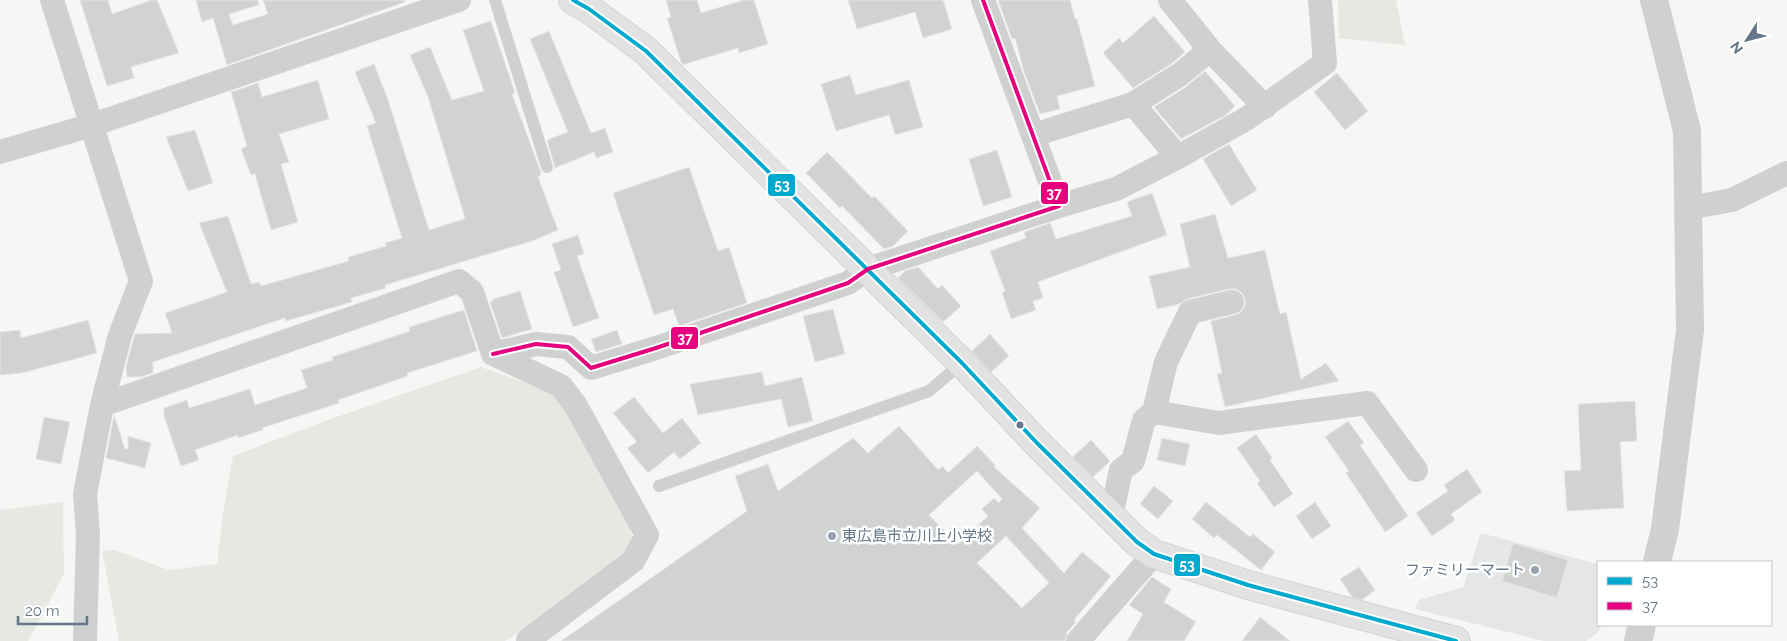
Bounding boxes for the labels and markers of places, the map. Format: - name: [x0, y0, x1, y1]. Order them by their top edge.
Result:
- unlabelled marker: [1015, 420, 1025, 430]
- place label: 東広島市立川上小学校: [842, 527, 992, 545]
- marker: 東広島市立川上小学校: [826, 530, 838, 542]
- place label: ファミリーマート: [1405, 561, 1525, 579]
- marker: ファミリーマート: [1529, 564, 1541, 576]

